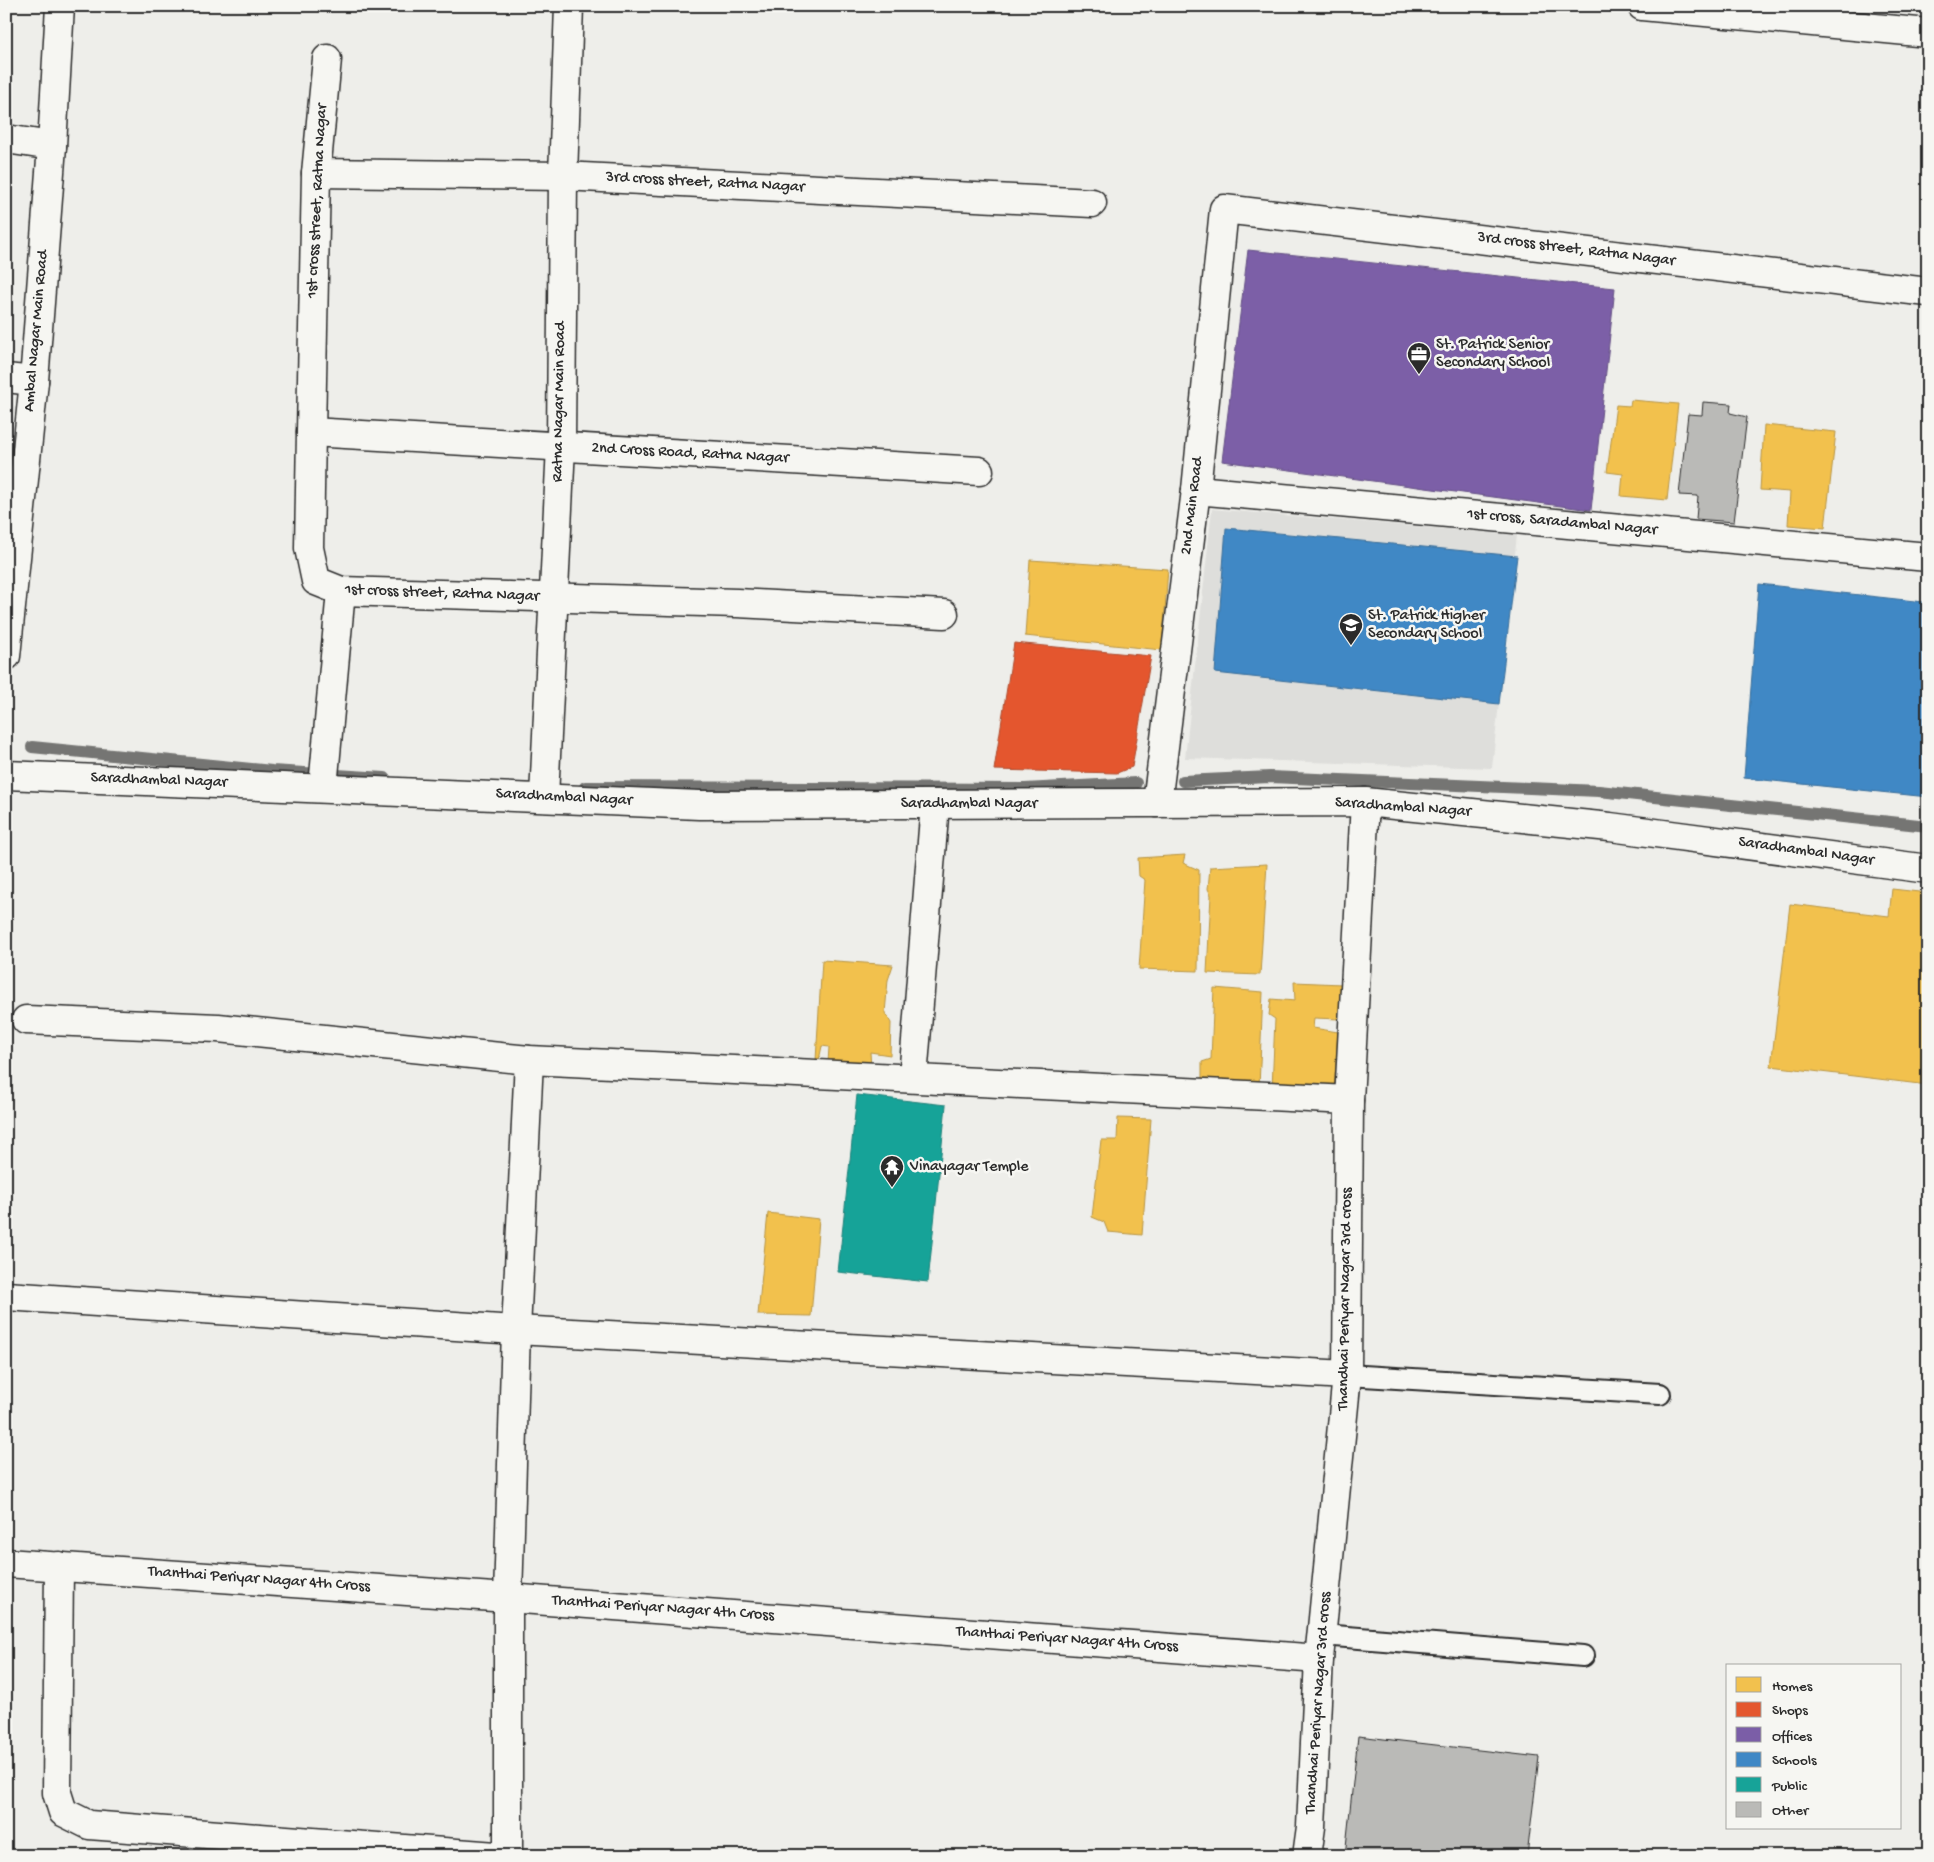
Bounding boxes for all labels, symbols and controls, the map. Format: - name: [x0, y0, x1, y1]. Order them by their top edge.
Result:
- street label: 1st cross street, Ratna Nagar: [303, 102, 333, 300]
- street label: 3rd cross street, Ratna Nagar: [604, 168, 806, 198]
- street label: 3rd cross street, Ratna Nagar: [1475, 228, 1677, 272]
- street label: Ambal Nagar Main Road: [20, 248, 54, 413]
- street label: Ratna Nagar Main Road: [549, 320, 571, 482]
- place label: St. Patrick Senior Secondary School: [1436, 336, 1551, 373]
- office icon: St. Patrick Senior Secondary School: [1406, 341, 1432, 375]
- street label: 2nd Cross Road, Ratna Nagar: [591, 439, 791, 469]
- street label: 2nd Main Road: [1178, 454, 1209, 556]
- street label: 1st cross, Saradambal Nagar: [1465, 505, 1659, 541]
- street label: 1st cross street, Ratna Nagar: [343, 581, 541, 607]
- place label: St. Patrick Higher Secondary School: [1368, 607, 1486, 644]
- school or university icon: St. Patrick Higher Secondary School: [1338, 612, 1364, 646]
- street label: Saradhambal Nagar: [90, 769, 229, 793]
- street label: Saradhambal Nagar: [495, 785, 634, 811]
- street label: Saradhambal Nagar: [1334, 794, 1473, 822]
- street label: Saradhambal Nagar: [901, 795, 1039, 814]
- street label: Saradhambal Nagar: [1737, 833, 1876, 871]
- temple icon: Vinayagar Temple: [879, 1154, 905, 1188]
- place label: Vinayagar Temple: [909, 1158, 1029, 1177]
- street label: Thandhai Periyar Nagar 3rd cross: [1335, 1186, 1357, 1412]
- street label: Thanthai Periyar Nagar 4th Cross: [146, 1563, 372, 1597]
- street label: Thandhai Periyar Nagar 3rd cross: [1302, 1590, 1336, 1816]
- street label: Thanthai Periyar Nagar 4th Cross: [550, 1592, 776, 1626]
- street label: Thanthai Periyar Nagar 4th Cross: [954, 1623, 1180, 1657]
- legend: [1726, 1664, 1902, 1830]
- text: Homes: [1772, 1678, 1813, 1696]
- text: Shops: [1772, 1702, 1808, 1720]
- text: Offices: [1772, 1728, 1812, 1746]
- text: Schools: [1772, 1752, 1817, 1770]
- text: Public: [1771, 1778, 1808, 1796]
- text: Other: [1772, 1802, 1810, 1820]

